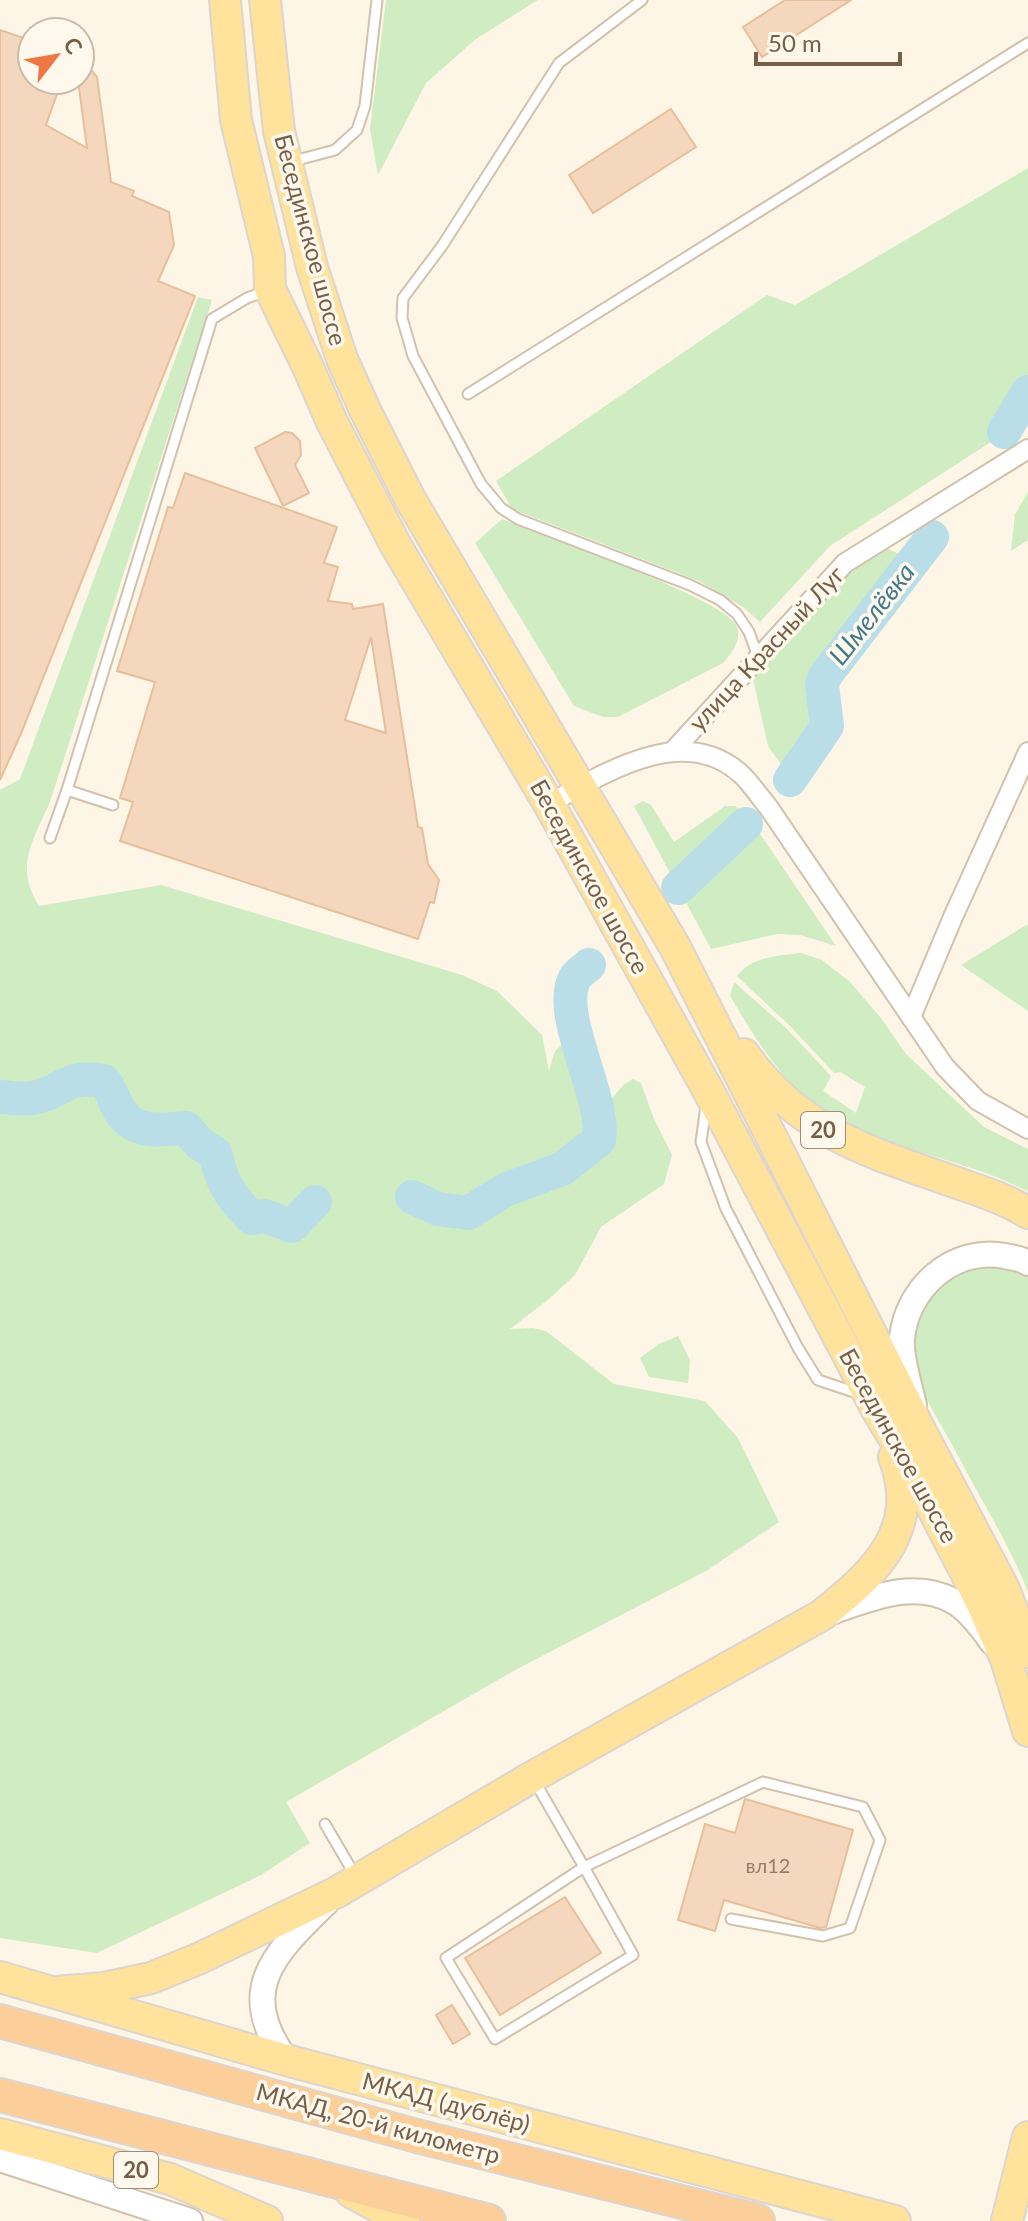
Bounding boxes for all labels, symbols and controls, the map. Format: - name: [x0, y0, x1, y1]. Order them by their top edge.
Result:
- north arrow: [16, 16, 96, 96]
- scale bar: [756, 16, 900, 66]
- text: 50 m: [768, 28, 822, 57]
- text: С: [58, 32, 89, 59]
- street label: Бесединское шоссе: [269, 131, 354, 349]
- water label: Шмелёвка: [822, 556, 921, 671]
- street label: улица Красный Луг: [682, 560, 850, 736]
- street label: Бесединское шоссе: [525, 774, 656, 979]
- road number: 20: [801, 1112, 845, 1148]
- street label: Бесединское шоссе: [834, 1343, 965, 1548]
- house number: вл12: [746, 1853, 790, 1877]
- street label: МКАД (дублёр): [359, 2065, 533, 2138]
- street label: МКАД, 20-й километр: [253, 2076, 503, 2169]
- road number: 20: [114, 2152, 158, 2188]

